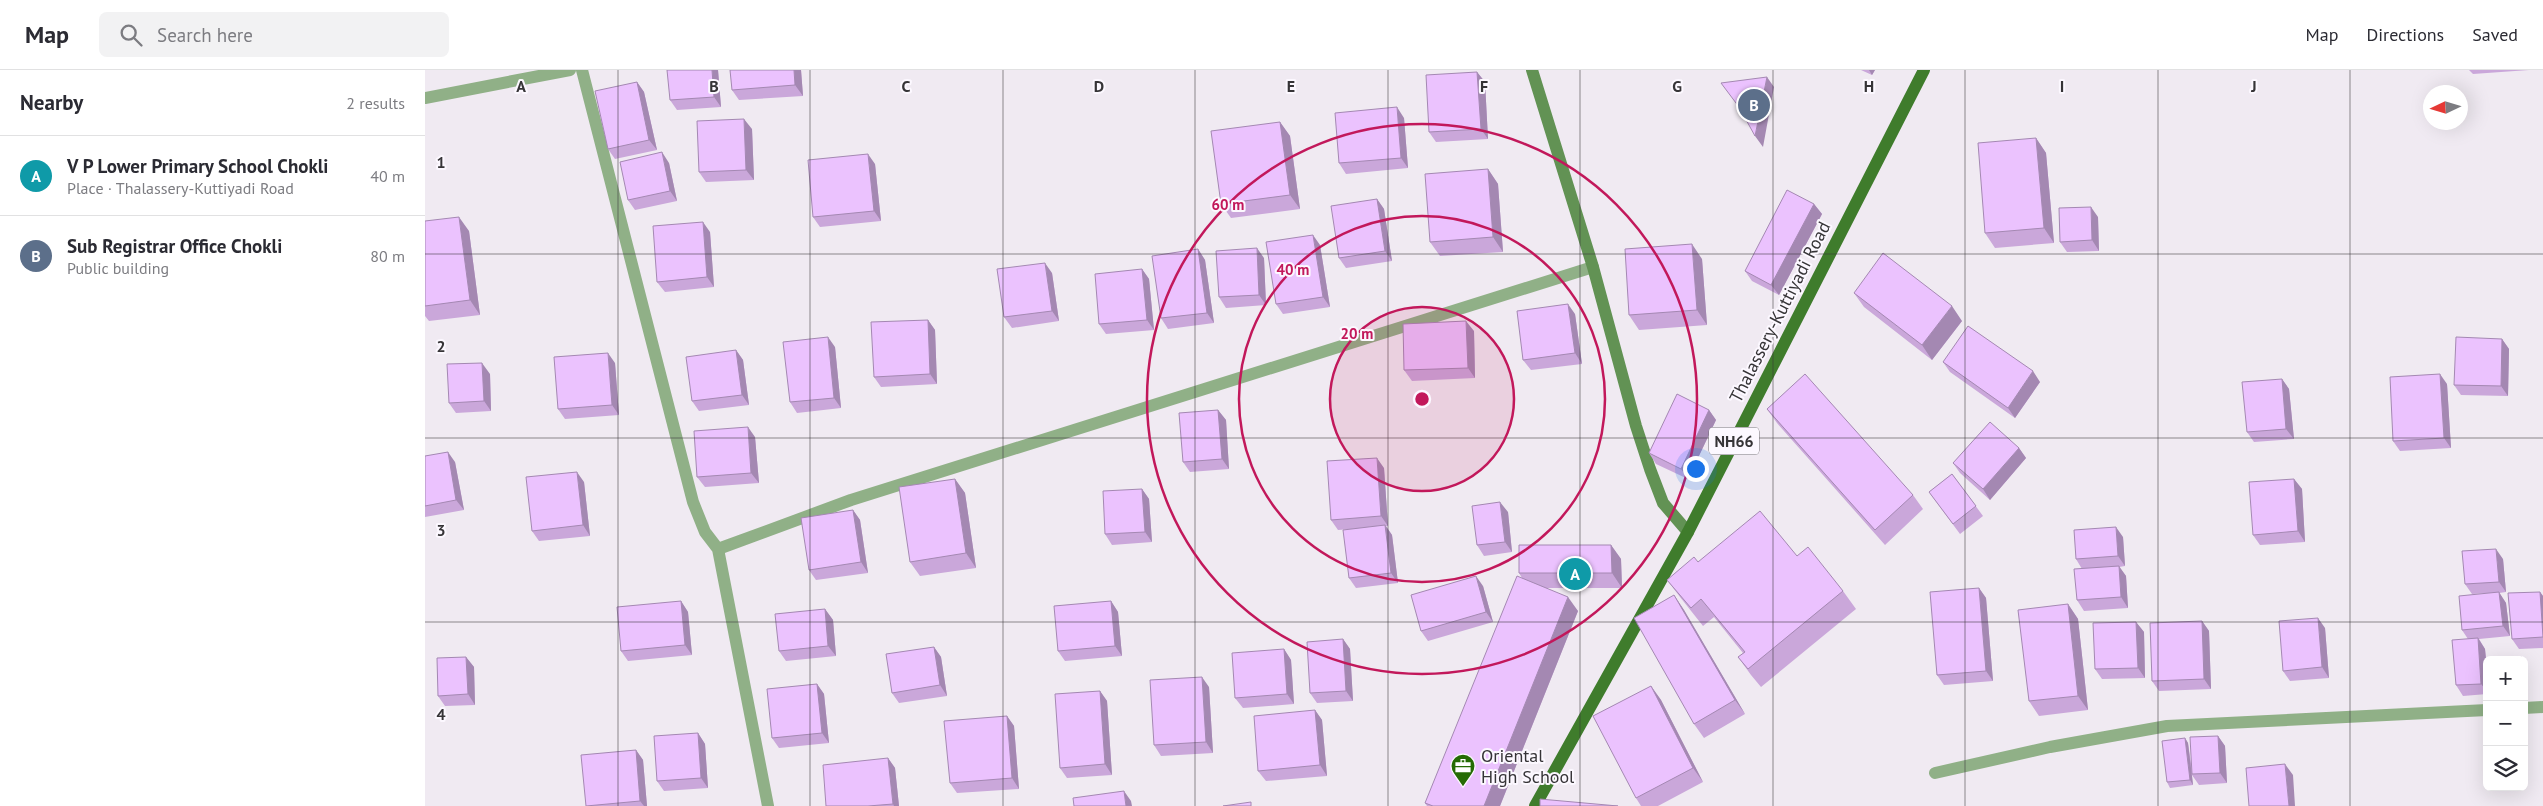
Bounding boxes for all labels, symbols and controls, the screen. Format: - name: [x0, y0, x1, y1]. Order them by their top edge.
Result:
- search box: [99, 12, 449, 57]
- text: Map: [25, 19, 69, 50]
- icon: search: [117, 21, 145, 49]
- text: Search here: [157, 23, 253, 47]
- text: Map: [2306, 23, 2338, 46]
- text: Directions: [2366, 23, 2444, 46]
- text: Saved: [2472, 23, 2518, 46]
- text: A: [516, 76, 526, 96]
- text: B: [709, 76, 719, 96]
- text: C: [902, 76, 911, 96]
- text: D: [1094, 76, 1104, 96]
- text: E: [1287, 76, 1295, 96]
- text: F: [1480, 76, 1488, 96]
- text: G: [1672, 76, 1682, 96]
- text: H: [1864, 76, 1874, 96]
- text: I: [2060, 76, 2064, 96]
- text: J: [2250, 76, 2257, 96]
- north arrow: [2423, 85, 2468, 130]
- pin: B: [1738, 86, 1770, 124]
- text: Nearby: [20, 89, 83, 116]
- text: 2 results: [346, 93, 405, 113]
- text: 1: [436, 152, 446, 172]
- text: V P Lower Primary School Chokli: [67, 154, 328, 178]
- text: A: [31, 166, 41, 186]
- text: 40 m: [370, 166, 405, 186]
- text: Place · Thalassery-Kuttiyadi Road: [67, 178, 294, 198]
- text: 60 m: [1212, 195, 1244, 214]
- street label: Thalassery-Kuttiyadi Road: [1724, 217, 1835, 406]
- text: Sub Registrar Office Chokli: [67, 234, 282, 258]
- text: B: [31, 246, 41, 266]
- text: 80 m: [370, 246, 405, 266]
- text: Public building: [67, 258, 169, 278]
- text: 40 m: [1277, 260, 1309, 279]
- text: 20 m: [1341, 324, 1373, 343]
- text: 2: [436, 336, 446, 356]
- centre of rings: [1413, 390, 1431, 408]
- road number: NH66: [1709, 428, 1759, 454]
- your location: [1683, 456, 1709, 482]
- text: 3: [436, 520, 446, 540]
- pin: A: [1559, 555, 1591, 593]
- map controls: [2483, 656, 2528, 791]
- button: +: [2483, 656, 2528, 701]
- button: −: [2483, 701, 2528, 746]
- text: 4: [436, 704, 446, 724]
- place label: Oriental High School: [1481, 744, 1575, 788]
- button: layers: [2483, 746, 2528, 791]
- office icon: Oriental High School: [1450, 753, 1476, 787]

